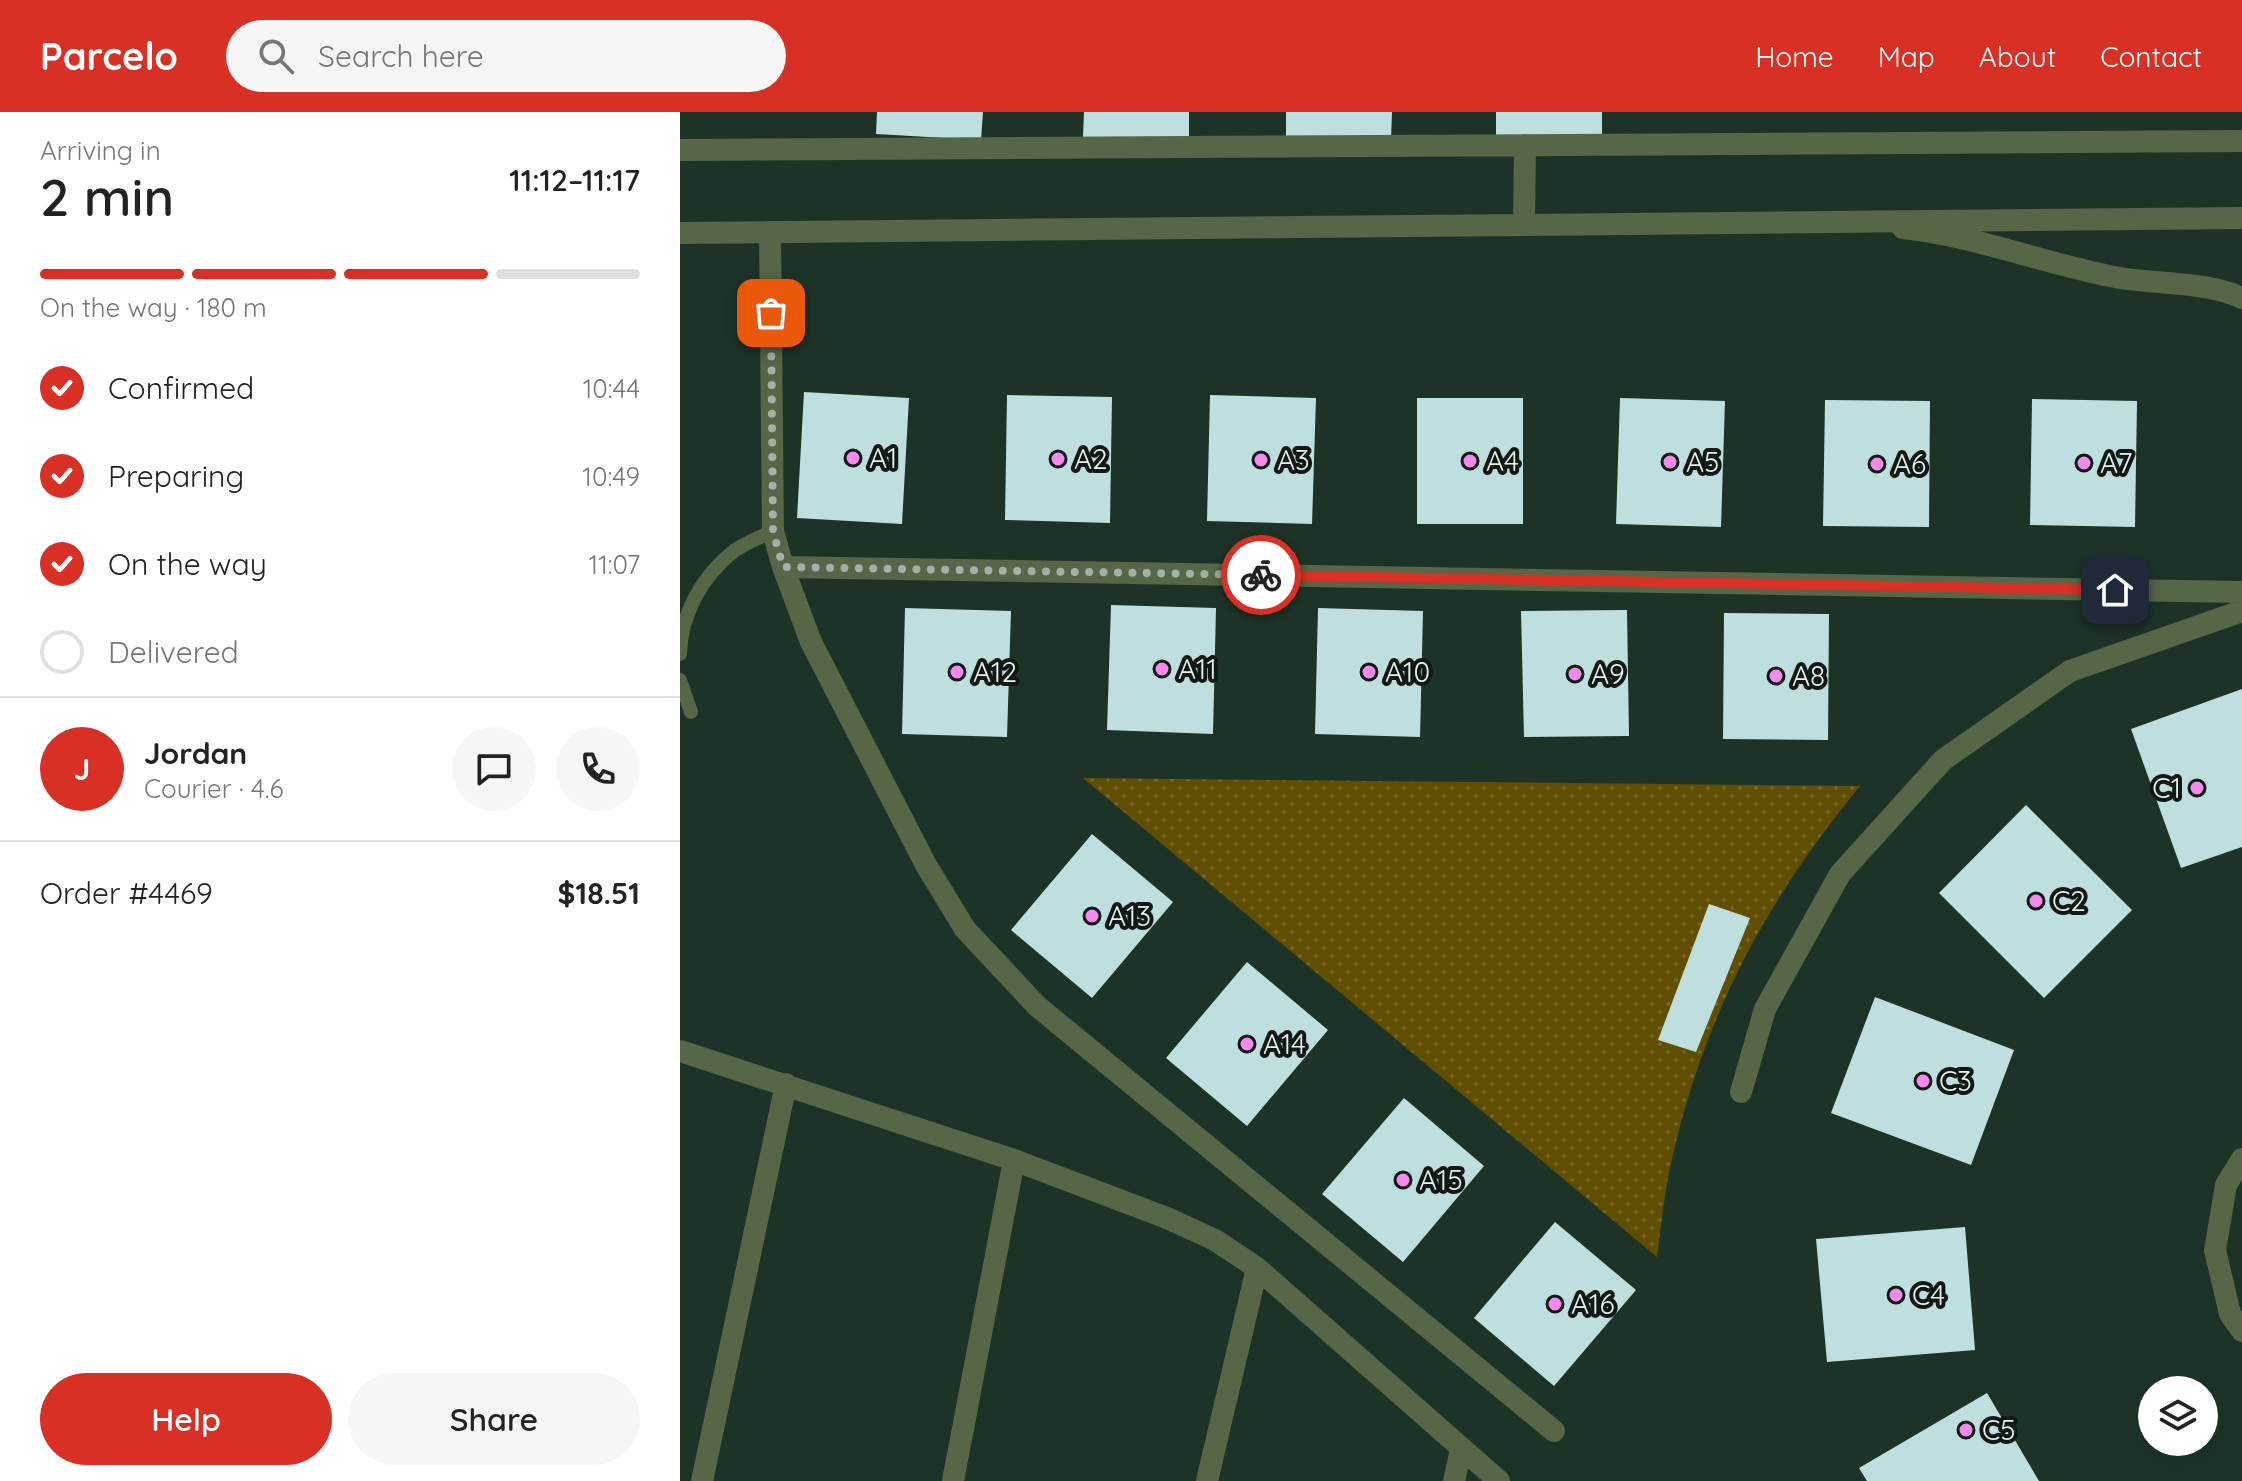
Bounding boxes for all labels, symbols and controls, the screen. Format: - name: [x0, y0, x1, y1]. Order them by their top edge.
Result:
- search box: [226, 20, 786, 92]
- text: Parcelo: [40, 32, 178, 80]
- icon: search: [254, 34, 298, 78]
- text: Search here: [318, 37, 484, 75]
- text: Home: [1755, 39, 1834, 74]
- text: Map: [1878, 39, 1935, 74]
- text: About: [1979, 39, 2056, 74]
- text: Contact: [2100, 39, 2202, 74]
- text: Arriving in: [40, 134, 161, 167]
- text: 11:12–11:17: [509, 161, 640, 199]
- text: 2 min: [40, 164, 174, 229]
- pin: [737, 279, 805, 347]
- text: On the way · 180 m: [40, 291, 267, 324]
- icon: bag: [749, 291, 793, 335]
- icon: check: [40, 366, 84, 410]
- text: Confirmed: [108, 369, 254, 407]
- text: 10:44: [583, 372, 640, 405]
- place label: A1: [869, 440, 897, 475]
- place label: A2: [1074, 441, 1108, 476]
- place label: A3: [1277, 442, 1310, 477]
- place label: A4: [1486, 443, 1519, 478]
- place label: A5: [1686, 444, 1719, 479]
- place label: A7: [2100, 445, 2132, 480]
- place label: A6: [1893, 446, 1926, 481]
- marker: A1: [844, 449, 862, 467]
- marker: A2: [1049, 450, 1067, 468]
- marker: A3: [1252, 451, 1270, 469]
- marker: A4: [1461, 452, 1479, 470]
- marker: A5: [1661, 453, 1679, 471]
- icon: check: [40, 454, 84, 498]
- marker: A7: [2075, 454, 2093, 472]
- marker: A6: [1868, 455, 1886, 473]
- text: Preparing: [108, 457, 244, 495]
- text: 10:49: [582, 460, 640, 493]
- courier: [1221, 535, 1301, 615]
- icon: check: [40, 542, 84, 586]
- text: On the way: [108, 545, 267, 583]
- text: 11:07: [589, 548, 640, 581]
- icon: bike: [1239, 553, 1283, 597]
- pin: [2081, 556, 2149, 624]
- icon: home: [2093, 568, 2137, 612]
- text: Delivered: [108, 633, 239, 671]
- place label: A11: [1178, 651, 1217, 686]
- place label: A12: [973, 654, 1017, 689]
- place label: A10: [1385, 654, 1430, 689]
- place label: A9: [1591, 656, 1625, 691]
- place label: A8: [1792, 658, 1825, 693]
- marker: A11: [1153, 660, 1171, 678]
- marker: A12: [948, 663, 966, 681]
- marker: A10: [1360, 663, 1378, 681]
- marker: A9: [1566, 665, 1584, 683]
- marker: A8: [1767, 667, 1785, 685]
- button: chat: [452, 727, 536, 811]
- button: phone: [556, 727, 640, 811]
- text: Jordan: [144, 734, 247, 772]
- text: J: [74, 750, 90, 788]
- place label: C1: [2152, 770, 2181, 805]
- text: Courier · 4.6: [144, 772, 283, 805]
- marker: C1: [2188, 779, 2206, 797]
- text: Order #4469: [40, 874, 213, 912]
- text: $18.51: [558, 874, 640, 912]
- place label: C2: [2052, 883, 2086, 918]
- marker: C2: [2027, 892, 2045, 910]
- place label: A13: [1108, 898, 1151, 933]
- marker: A13: [1083, 907, 1101, 925]
- place label: A14: [1263, 1026, 1306, 1061]
- marker: A14: [1238, 1035, 1256, 1053]
- place label: C3: [1939, 1063, 1972, 1098]
- marker: C3: [1914, 1072, 1932, 1090]
- place label: A15: [1419, 1162, 1463, 1197]
- marker: A15: [1394, 1171, 1412, 1189]
- place label: C4: [1912, 1277, 1945, 1312]
- place label: A16: [1571, 1286, 1615, 1321]
- marker: C4: [1887, 1286, 1905, 1304]
- marker: A16: [1546, 1295, 1564, 1313]
- button: Help: [40, 1373, 332, 1465]
- button: Share: [348, 1373, 640, 1465]
- map controls: [2138, 1376, 2218, 1456]
- button: layers: [2138, 1376, 2218, 1456]
- place label: C5: [1982, 1412, 2016, 1447]
- marker: C5: [1957, 1421, 1975, 1439]

